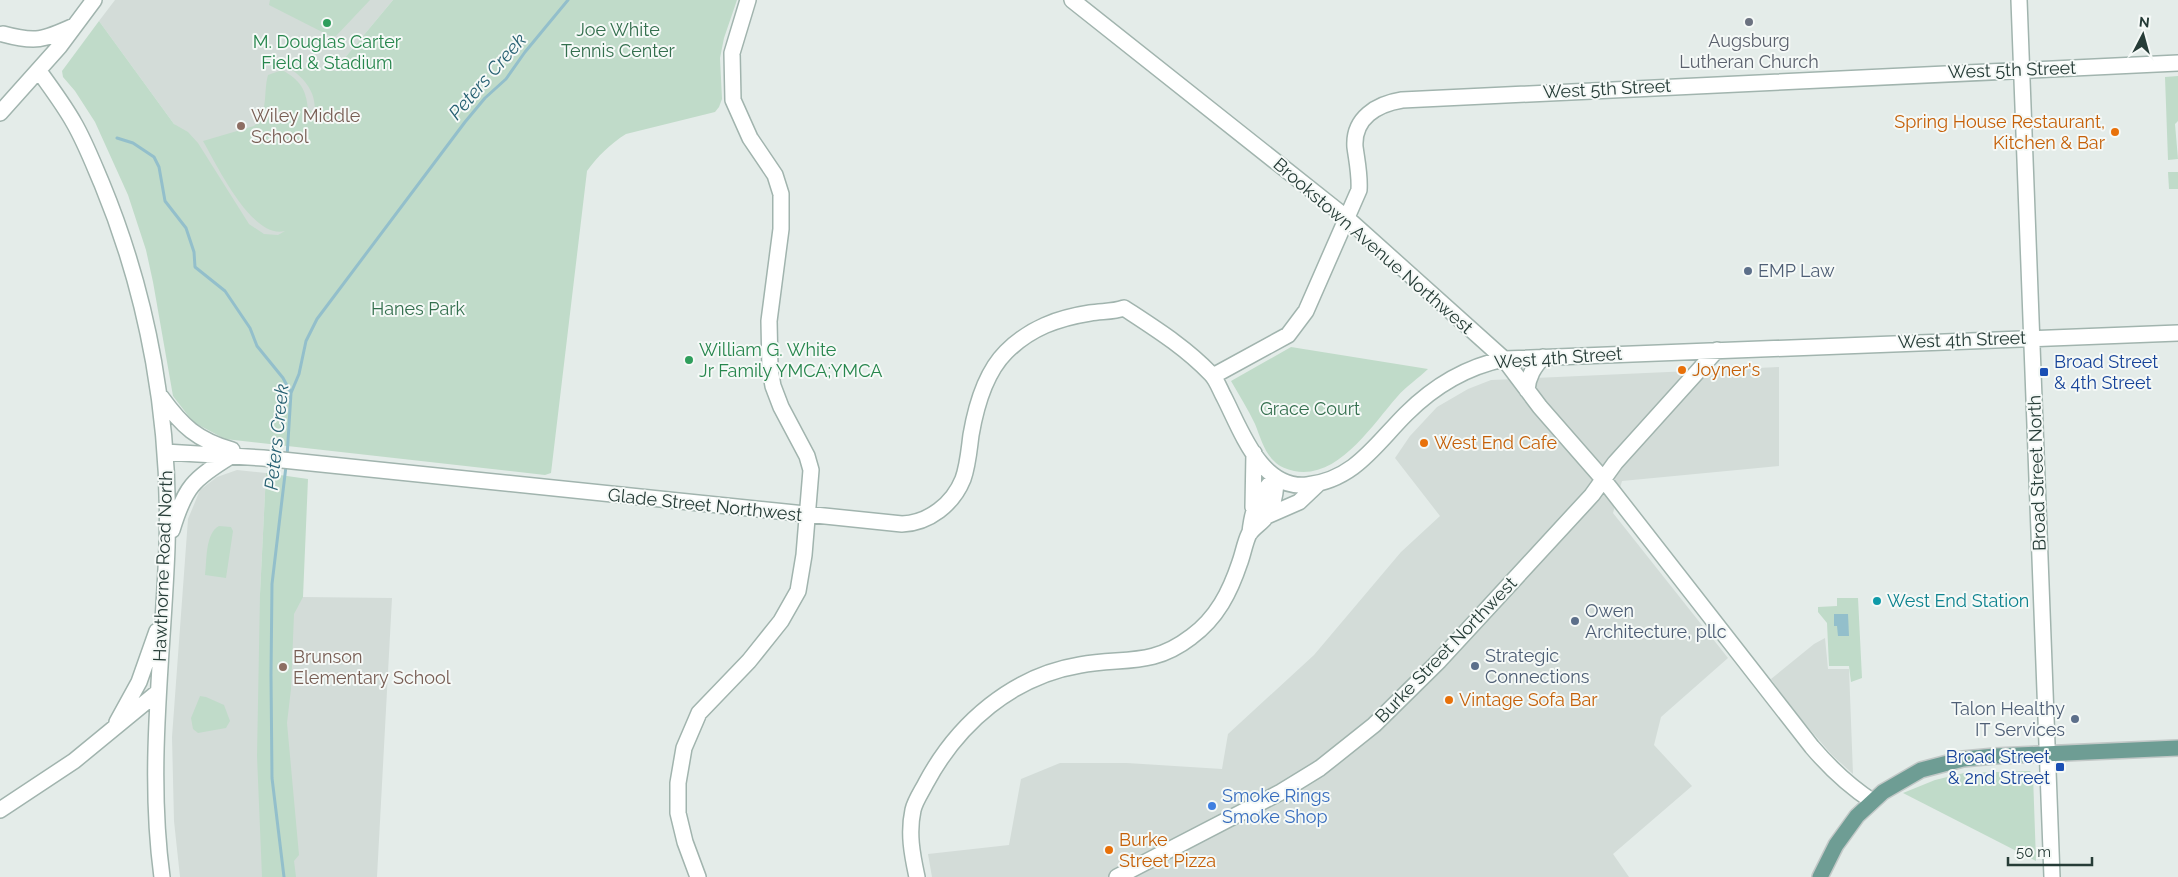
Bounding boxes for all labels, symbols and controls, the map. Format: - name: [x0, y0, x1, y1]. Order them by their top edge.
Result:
- north arrow: [2118, 10, 2168, 60]
- text: N: [2138, 14, 2151, 31]
- marker: Augsburg Lutheran Church: [1743, 16, 1755, 28]
- marker: M. Douglas Carter Field & Stadium: [321, 17, 333, 29]
- park label: Joe White Tennis Center: [561, 19, 676, 61]
- water label: Peters Creek: [444, 28, 530, 124]
- place label: Augsburg Lutheran Church: [1679, 30, 1819, 72]
- place label: M. Douglas Carter Field & Stadium: [253, 31, 402, 73]
- street label: West 5th Street: [1947, 57, 2076, 82]
- street label: West 5th Street: [1542, 75, 1672, 102]
- place label: Wiley Middle School: [251, 105, 361, 147]
- place label: Spring House Restaurant, Kitchen & Bar: [1894, 111, 2106, 153]
- marker: Wiley Middle School: [235, 120, 247, 132]
- marker: Spring House Restaurant, Kitchen & Bar: [2109, 126, 2121, 138]
- street label: Brookstown Avenue Northwest: [1269, 153, 1477, 338]
- place label: EMP Law: [1758, 260, 1835, 281]
- marker: EMP Law: [1742, 265, 1754, 277]
- park label: Hanes Park: [371, 298, 466, 319]
- street label: West 4th Street: [1897, 327, 2026, 352]
- place label: William G. White Jr Family YMCA;YMCA: [699, 339, 883, 381]
- street label: West 4th Street: [1493, 343, 1623, 372]
- place label: Broad Street & 4th Street: [2054, 351, 2158, 393]
- marker: William G. White Jr Family YMCA;YMCA: [683, 354, 695, 366]
- place label: Joyner's: [1692, 359, 1760, 380]
- marker: Joyner's: [1676, 364, 1688, 376]
- marker: Broad Street & 4th Street: [2038, 366, 2050, 378]
- water label: Peters Creek: [259, 383, 293, 491]
- street label: Broad Street North: [2023, 395, 2050, 551]
- park label: Grace Court: [1260, 398, 1360, 419]
- place label: West End Cafe: [1434, 432, 1557, 453]
- marker: West End Cafe: [1418, 437, 1430, 449]
- street label: Hawthorne Road North: [149, 470, 176, 662]
- street label: Glade Street Northwest: [607, 484, 803, 525]
- street label: Burke Street Northwest: [1371, 572, 1521, 727]
- place label: West End Station: [1887, 590, 2029, 611]
- marker: West End Station: [1871, 595, 1883, 607]
- place label: Owen Architecture, pllc: [1585, 600, 1727, 642]
- marker: Owen Architecture, pllc: [1569, 615, 1581, 627]
- place label: Strategic Connections: [1485, 645, 1590, 687]
- place label: Brunson Elementary School: [293, 646, 451, 688]
- marker: Strategic Connections: [1469, 660, 1481, 672]
- marker: Brunson Elementary School: [277, 661, 289, 673]
- place label: Vintage Sofa Bar: [1459, 689, 1598, 710]
- marker: Vintage Sofa Bar: [1443, 694, 1455, 706]
- place label: Talon Healthy IT Services: [1951, 698, 2065, 740]
- marker: Talon Healthy IT Services: [2069, 713, 2081, 725]
- place label: Broad Street & 2nd Street: [1946, 746, 2050, 788]
- marker: Broad Street & 2nd Street: [2054, 761, 2066, 773]
- place label: Smoke Rings Smoke Shop: [1222, 785, 1331, 827]
- marker: Smoke Rings Smoke Shop: [1206, 800, 1218, 812]
- place label: Burke Street Pizza: [1119, 829, 1216, 871]
- scale bar: [2008, 834, 2092, 866]
- text: 50 m: [2016, 843, 2051, 861]
- marker: Burke Street Pizza: [1103, 844, 1115, 856]

